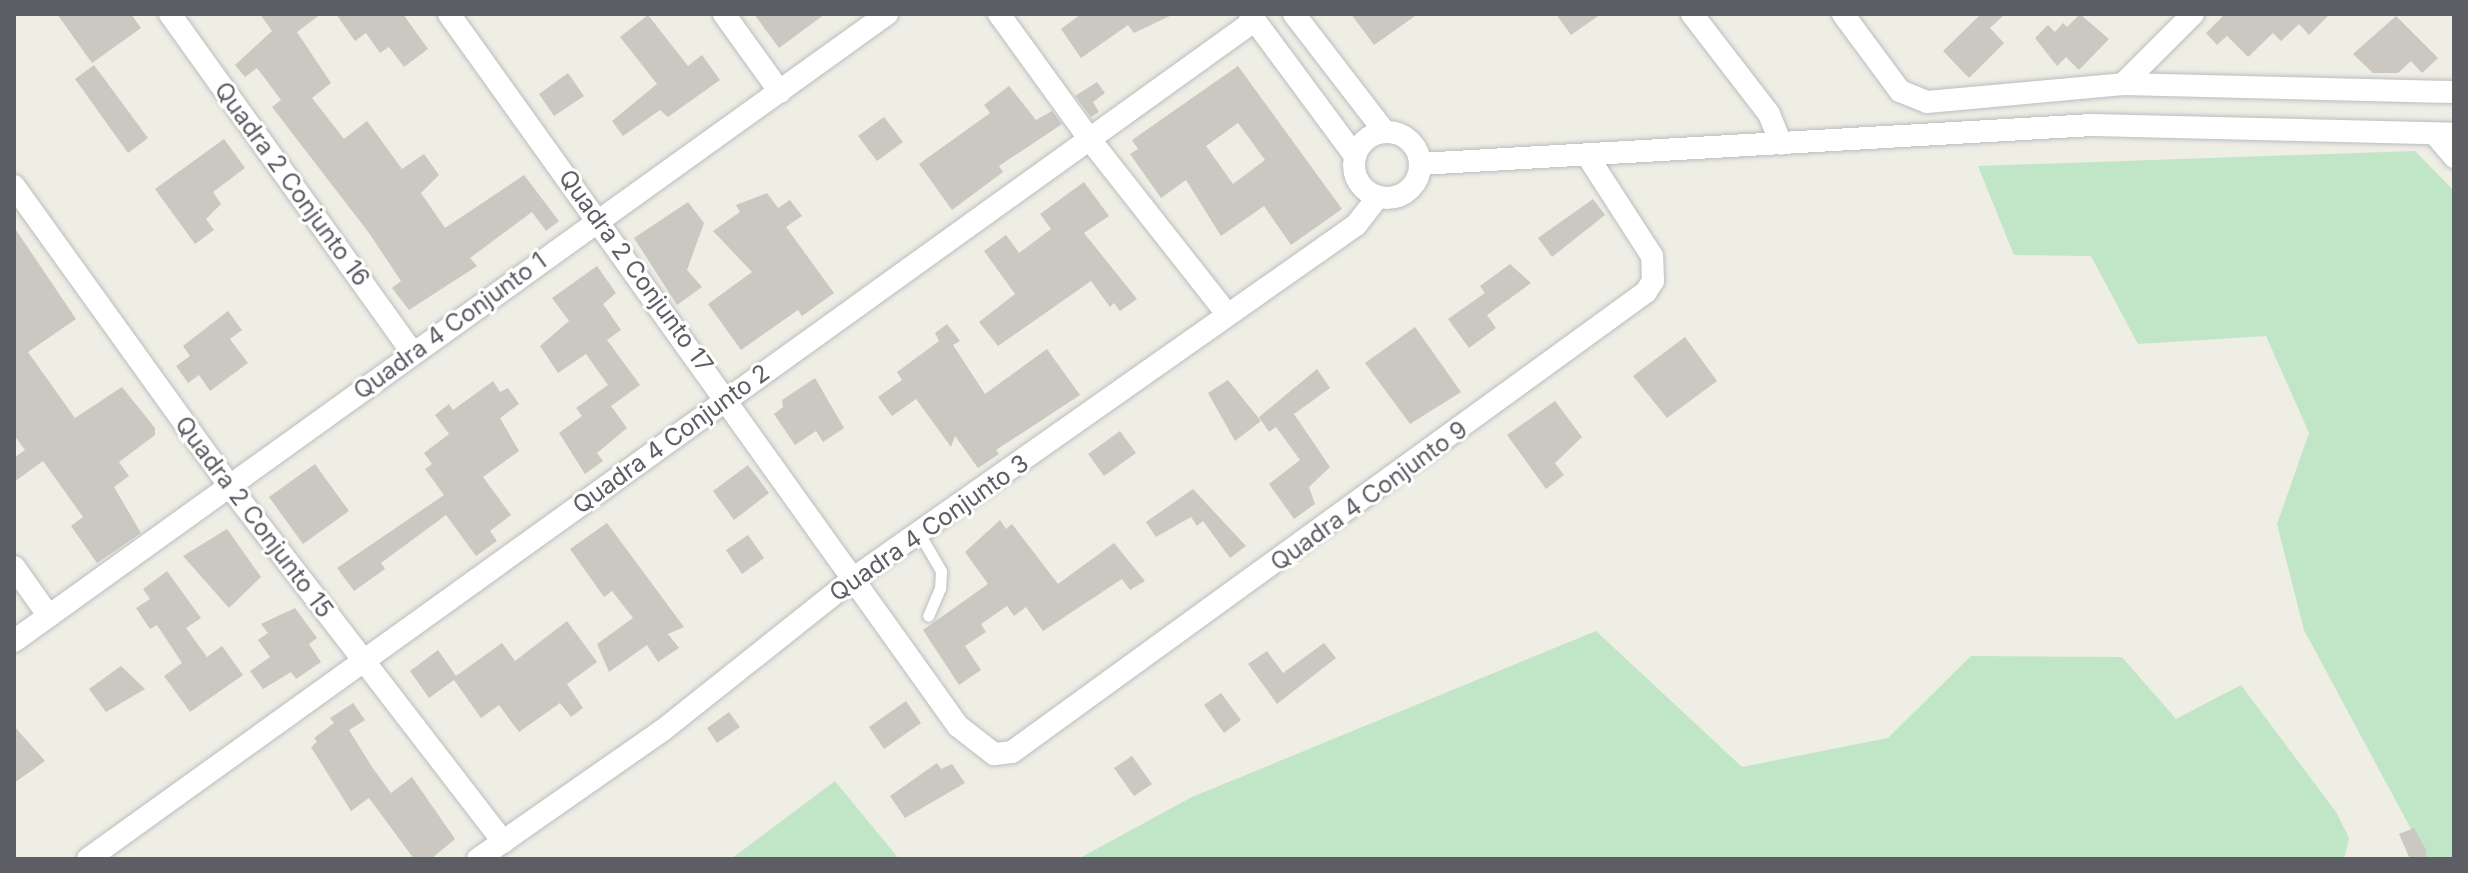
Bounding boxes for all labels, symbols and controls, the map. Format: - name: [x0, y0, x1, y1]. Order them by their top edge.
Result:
- street label: Quadra 2 Conjunto 16: [208, 76, 376, 292]
- street label: Quadra 2 Conjunto 17: [553, 164, 719, 378]
- street label: Quadra 4 Conjunto 1: [348, 246, 552, 406]
- street label: Quadra 4 Conjunto 2: [567, 358, 775, 520]
- street label: Quadra 2 Conjunto 15: [169, 411, 339, 623]
- street label: Quadra 4 Conjunto 9: [1265, 415, 1473, 577]
- street label: Quadra 4 Conjunto 3: [824, 448, 1034, 608]

